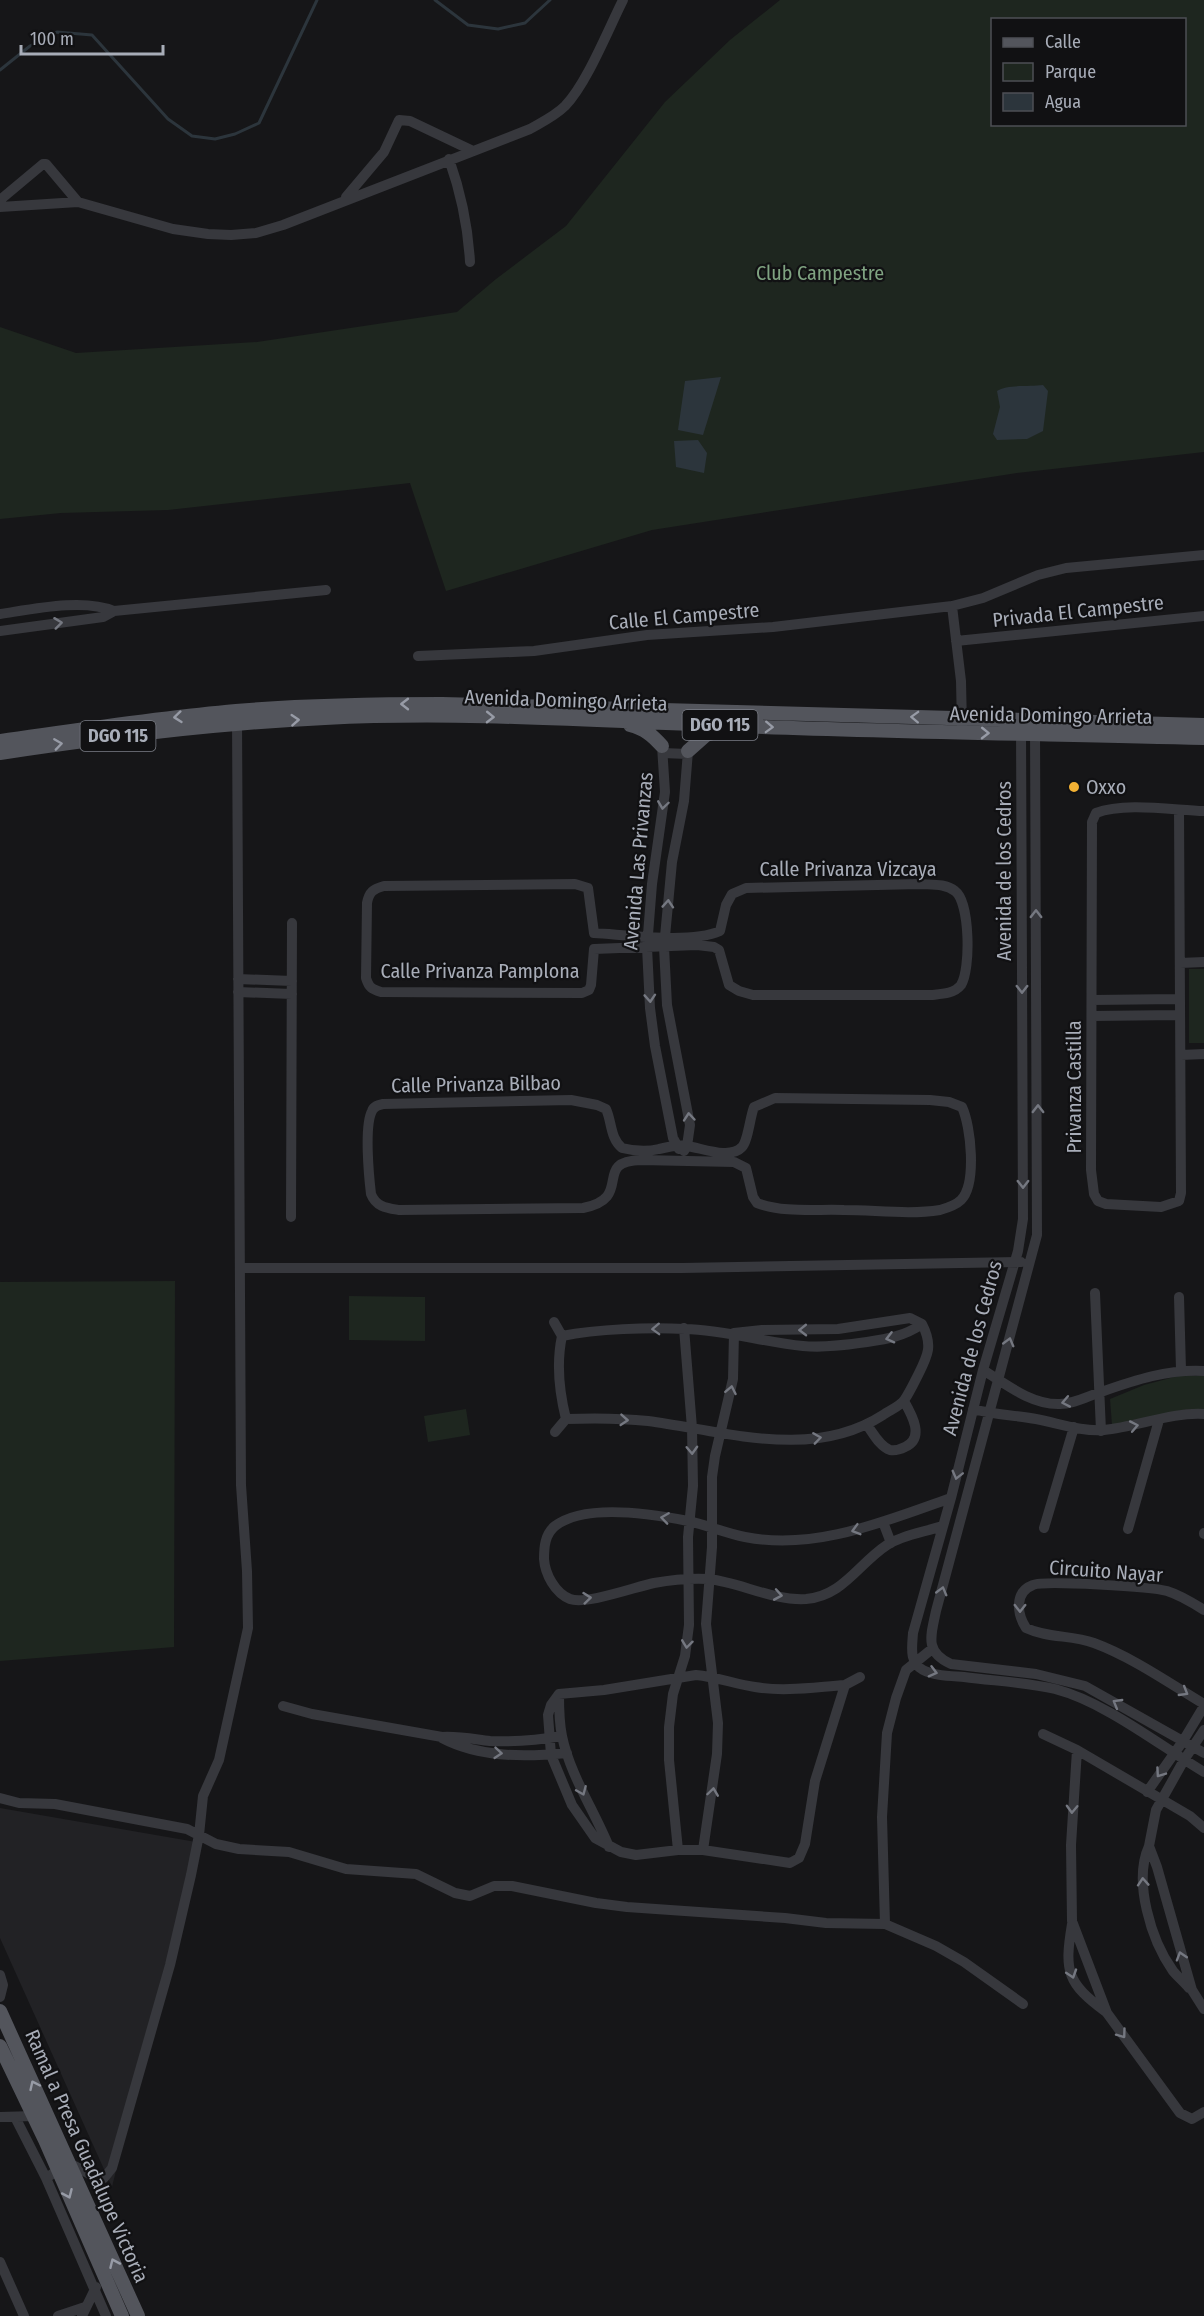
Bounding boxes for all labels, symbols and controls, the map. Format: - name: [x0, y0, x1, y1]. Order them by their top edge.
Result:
- scale bar: [21, 18, 164, 56]
- legend: [991, 18, 1186, 126]
- text: 100 m: [30, 28, 74, 50]
- text: Calle: [1045, 31, 1081, 53]
- text: Parque: [1045, 61, 1096, 83]
- text: Agua: [1045, 91, 1081, 113]
- park label: Club Campestre: [756, 261, 884, 285]
- street label: Privada El Campestre: [991, 590, 1165, 632]
- street label: Calle El Campestre: [608, 597, 760, 635]
- one-way arrow: [53, 618, 62, 630]
- street label: Avenida Domingo Arrieta: [464, 684, 668, 716]
- one-way arrow: [400, 698, 409, 710]
- street label: Avenida Domingo Arrieta: [949, 701, 1153, 729]
- one-way arrow: [174, 710, 183, 723]
- one-way arrow: [485, 710, 494, 723]
- road number: DGO 115: [682, 710, 758, 740]
- one-way arrow: [910, 711, 919, 723]
- one-way arrow: [290, 713, 299, 726]
- road number: DGO 115: [80, 721, 156, 751]
- one-way arrow: [764, 721, 773, 733]
- one-way arrow: [980, 726, 989, 739]
- one-way arrow: [53, 739, 62, 751]
- street label: Avenida Las Privanzas: [618, 771, 658, 951]
- place label: Oxxo: [1086, 775, 1126, 799]
- marker: Oxxo: [1067, 780, 1081, 794]
- street label: Avenida de los Cedros: [992, 781, 1016, 961]
- one-way arrow: [658, 800, 670, 809]
- street label: Calle Privanza Vizcaya: [759, 857, 937, 881]
- one-way arrow: [661, 899, 674, 908]
- one-way arrow: [1030, 909, 1043, 918]
- street label: Calle Privanza Pamplona: [380, 959, 580, 983]
- one-way arrow: [1016, 984, 1028, 993]
- one-way arrow: [643, 994, 656, 1003]
- street label: Privanza Castilla: [1062, 1020, 1086, 1154]
- street label: Calle Privanza Bilbao: [391, 1071, 561, 1097]
- one-way arrow: [1032, 1104, 1044, 1113]
- one-way arrow: [683, 1113, 696, 1122]
- one-way arrow: [1017, 1179, 1029, 1188]
- street label: Avenida de los Cedros: [937, 1258, 1007, 1438]
- one-way arrow: [651, 1323, 660, 1336]
- one-way arrow: [798, 1323, 807, 1336]
- one-way arrow: [885, 1330, 895, 1343]
- one-way arrow: [1001, 1337, 1014, 1347]
- one-way arrow: [724, 1386, 736, 1395]
- one-way arrow: [1062, 1395, 1072, 1408]
- one-way arrow: [620, 1413, 629, 1426]
- one-way arrow: [1129, 1420, 1139, 1433]
- one-way arrow: [813, 1433, 822, 1445]
- one-way arrow: [686, 1445, 699, 1454]
- one-way arrow: [951, 1470, 964, 1480]
- one-way arrow: [660, 1512, 669, 1524]
- one-way arrow: [851, 1523, 862, 1535]
- street label: Circuito Nayar: [1048, 1555, 1164, 1587]
- one-way arrow: [934, 1586, 947, 1596]
- one-way arrow: [774, 1589, 783, 1601]
- one-way arrow: [583, 1592, 592, 1605]
- one-way arrow: [1014, 1604, 1026, 1613]
- one-way arrow: [681, 1640, 694, 1649]
- one-way arrow: [927, 1665, 937, 1678]
- one-way arrow: [1178, 1685, 1188, 1696]
- one-way arrow: [1113, 1699, 1123, 1710]
- one-way arrow: [493, 1746, 502, 1759]
- one-way arrow: [1156, 1766, 1167, 1777]
- one-way arrow: [575, 1784, 587, 1795]
- one-way arrow: [706, 1787, 718, 1796]
- one-way arrow: [1066, 1804, 1078, 1813]
- one-way arrow: [1137, 1878, 1150, 1887]
- one-way arrow: [1176, 1951, 1188, 1962]
- one-way arrow: [1064, 1968, 1077, 1979]
- street label: Ramal a Presa Guadalupe Victoria: [20, 2026, 154, 2286]
- one-way arrow: [1115, 2028, 1126, 2039]
- one-way arrow: [29, 2080, 41, 2091]
- one-way arrow: [61, 2188, 73, 2199]
- one-way arrow: [110, 2258, 122, 2269]

